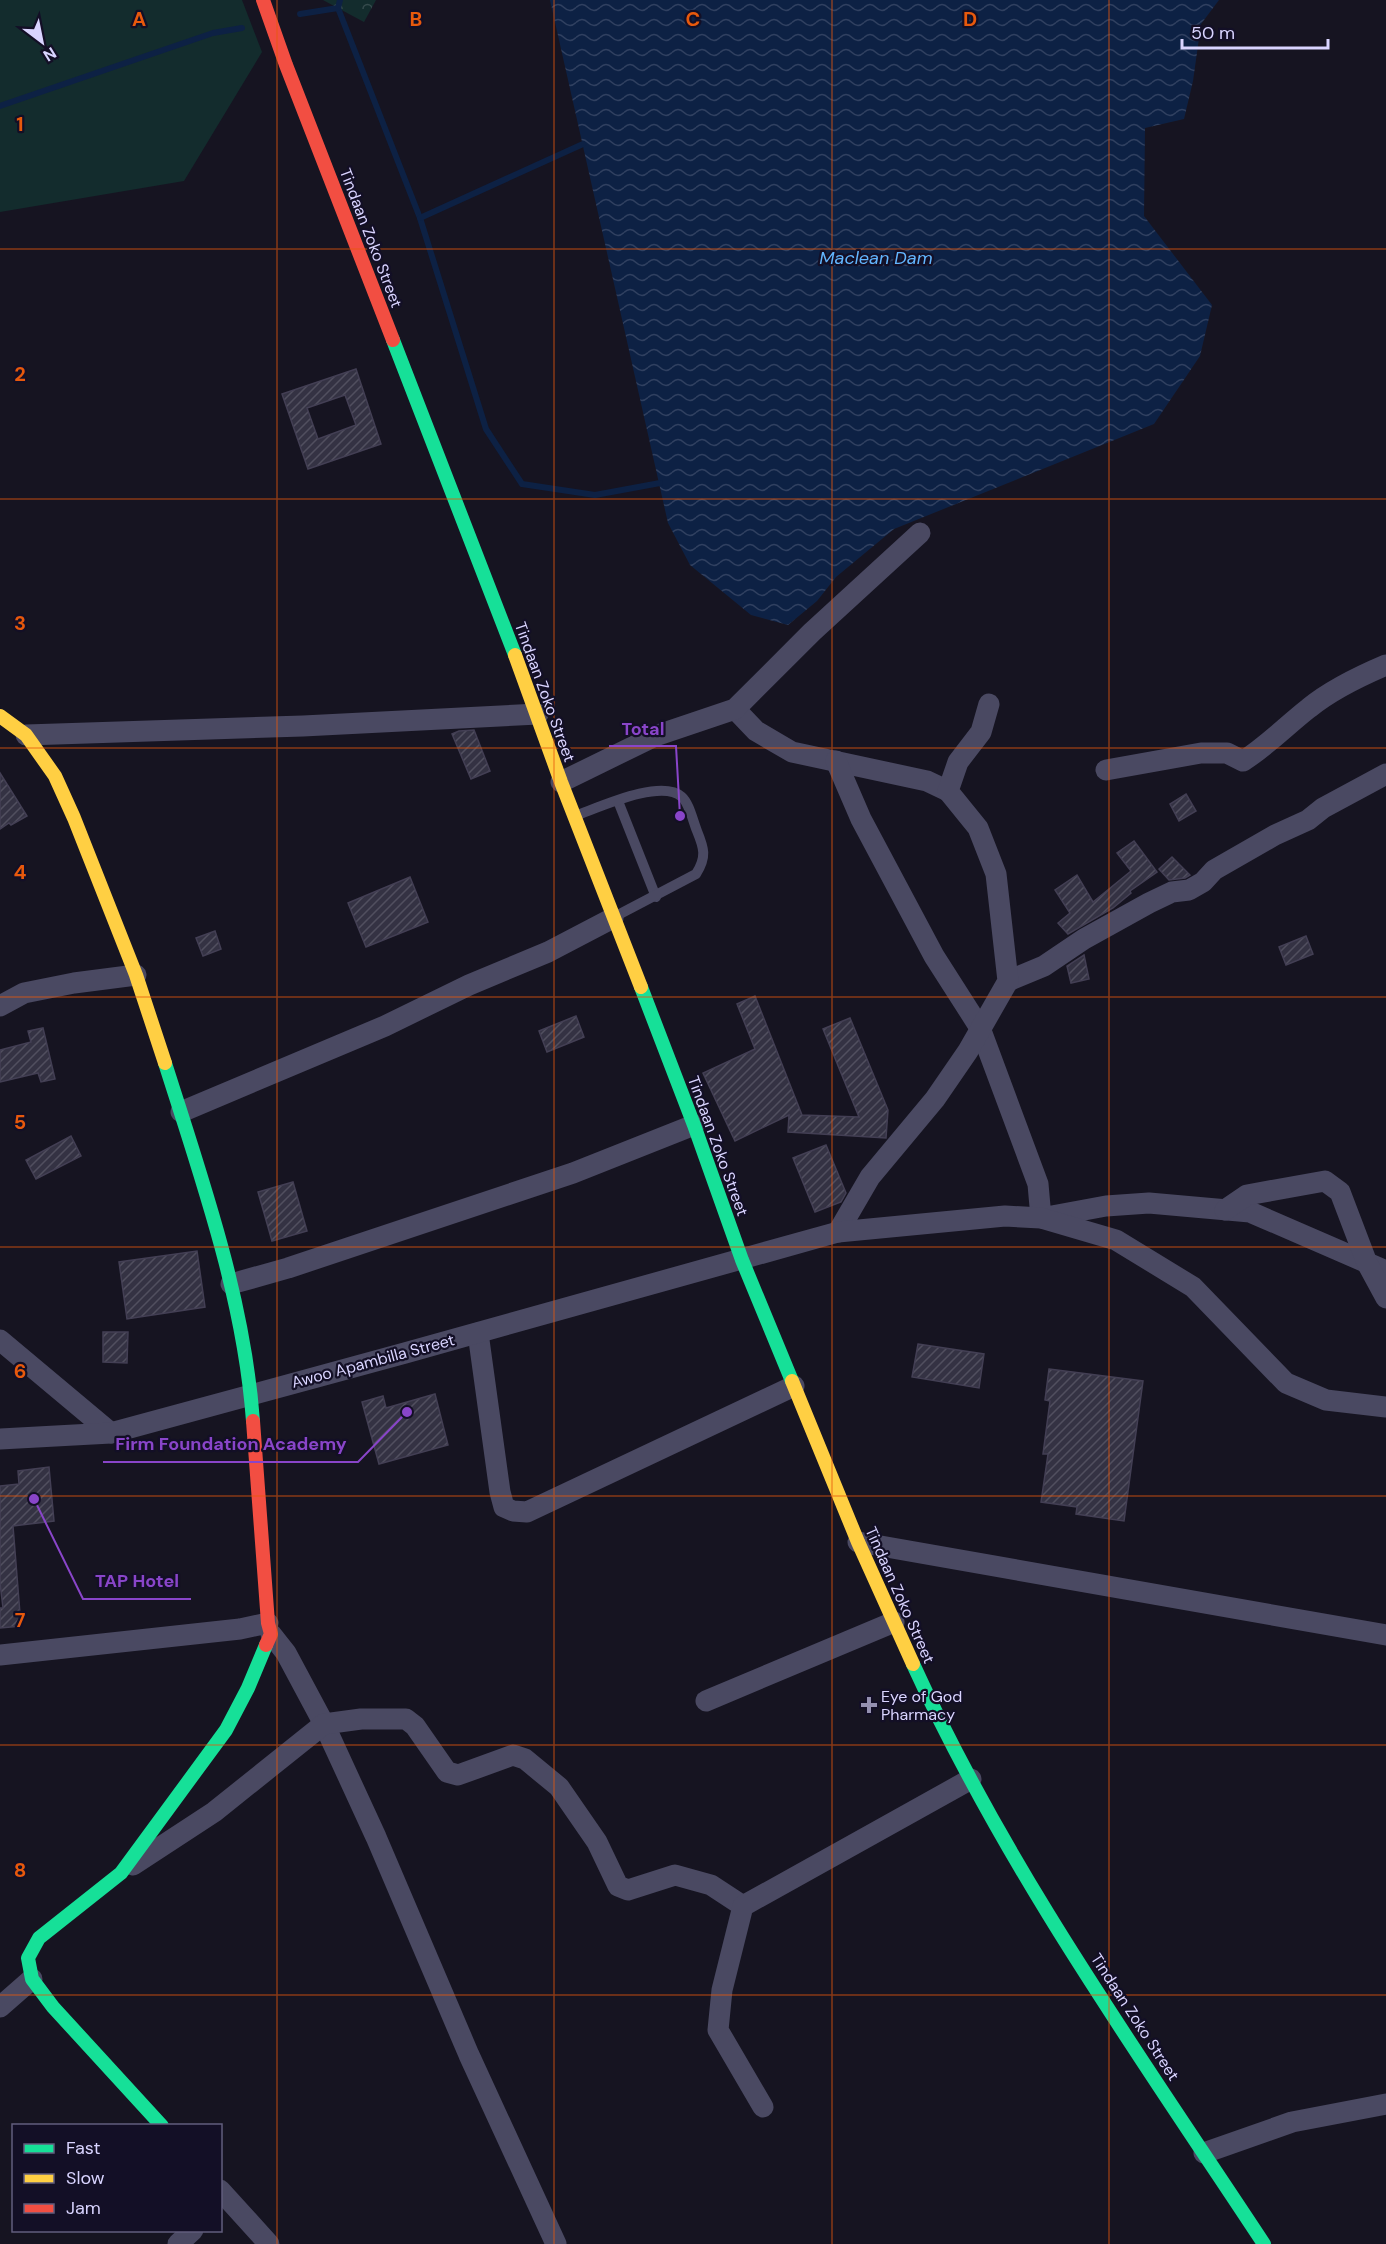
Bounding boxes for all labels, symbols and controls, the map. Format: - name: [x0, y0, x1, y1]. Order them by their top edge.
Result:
- text: A: [132, 6, 146, 32]
- text: B: [410, 6, 422, 32]
- text: C: [686, 6, 700, 32]
- text: D: [963, 6, 977, 32]
- north arrow: [12, 12, 72, 72]
- scale bar: [1182, 12, 1328, 50]
- text: 50 m: [1191, 21, 1235, 45]
- text: N: [39, 42, 60, 66]
- text: 1: [16, 111, 24, 137]
- street label: Tindaan Zoko Street: [335, 165, 407, 311]
- water label: Maclean Dam: [819, 246, 933, 270]
- text: 2: [14, 361, 26, 387]
- text: 3: [14, 610, 26, 636]
- street label: Tindaan Zoko Street: [510, 619, 580, 765]
- callout: Total: [609, 710, 676, 746]
- text: Total: [622, 717, 664, 741]
- text: 4: [14, 859, 27, 885]
- street label: Tindaan Zoko Street: [683, 1073, 753, 1219]
- text: 5: [14, 1109, 26, 1135]
- street label: Awoo Apambilla Street: [289, 1329, 457, 1393]
- text: 6: [14, 1358, 26, 1384]
- callout: Firm Foundation Academy: [103, 1426, 358, 1462]
- text: Firm Foundation Academy: [115, 1432, 347, 1456]
- street label: Tindaan Zoko Street: [860, 1523, 940, 1667]
- callout: TAP Hotel: [83, 1563, 191, 1599]
- text: TAP Hotel: [95, 1569, 179, 1593]
- text: 7: [15, 1607, 26, 1633]
- place label: Eye of God Pharmacy: [881, 1686, 962, 1725]
- marker: Eye of God Pharmacy: [862, 1698, 876, 1712]
- text: 8: [14, 1857, 26, 1883]
- street label: Tindaan Zoko Street: [1086, 1949, 1184, 2085]
- legend: [12, 2124, 222, 2232]
- text: Fast: [66, 2136, 101, 2160]
- text: Slow: [66, 2166, 105, 2190]
- text: Jam: [66, 2196, 101, 2220]

